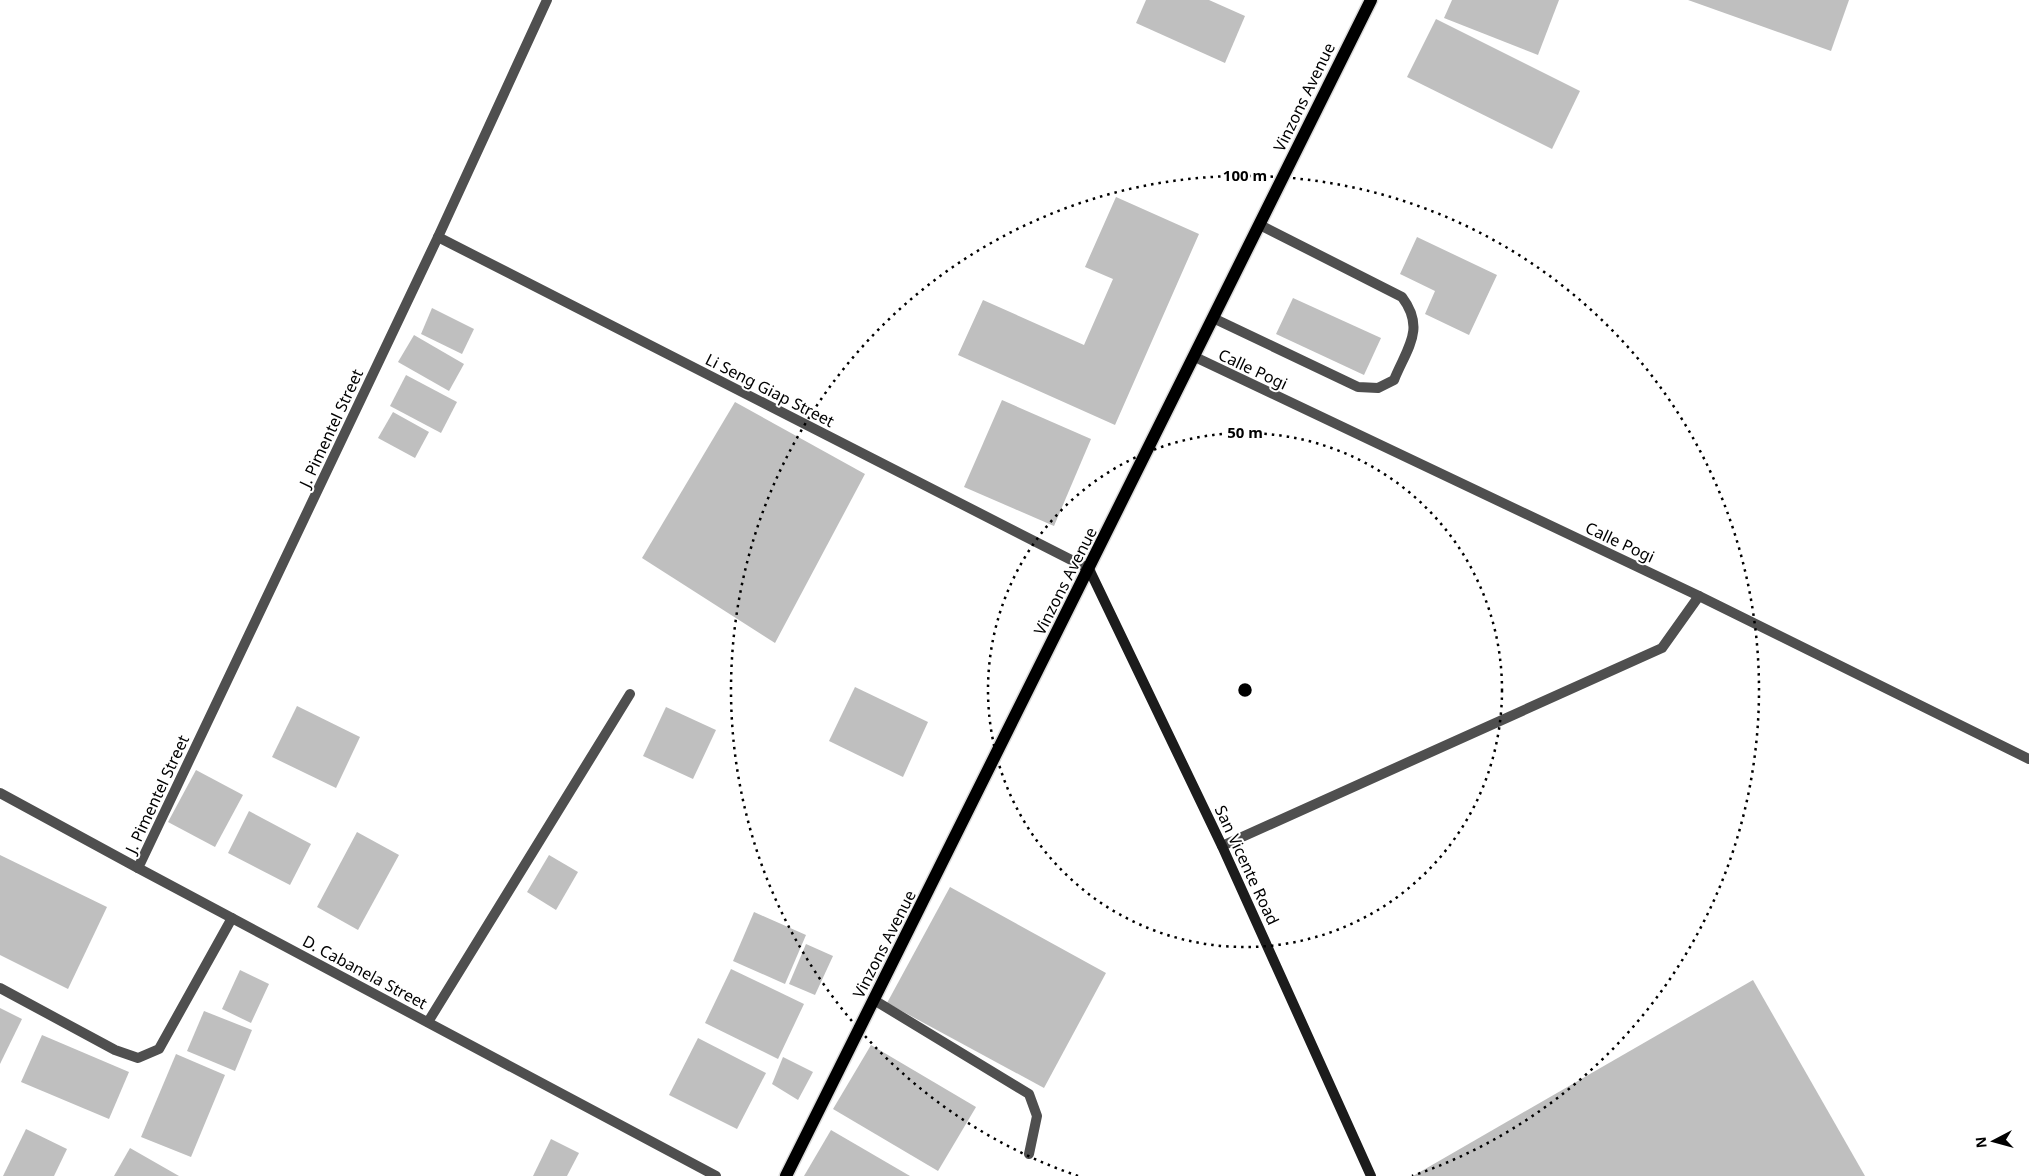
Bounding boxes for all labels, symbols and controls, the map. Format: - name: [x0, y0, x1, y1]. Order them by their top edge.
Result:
- street label: Vinzons Avenue: [1268, 39, 1340, 155]
- text: 100 m: [1223, 165, 1267, 185]
- street label: Calle Pogi: [1215, 343, 1291, 395]
- street label: Li Seng Giap Street: [702, 348, 838, 432]
- street label: J. Pimentel Street: [293, 365, 368, 493]
- text: 50 m: [1227, 422, 1263, 442]
- street label: Calle Pogi: [1582, 516, 1658, 568]
- street label: Vinzons Avenue: [1028, 523, 1102, 639]
- centre of rings: [1236, 681, 1254, 699]
- street label: J. Pimentel Street: [119, 731, 194, 859]
- street label: San Vicente Road: [1210, 802, 1284, 928]
- street label: Vinzons Avenue: [847, 886, 921, 1002]
- street label: D. Cabanela Street: [299, 930, 431, 1014]
- north arrow: [1969, 1116, 2019, 1166]
- text: N: [1971, 1136, 1991, 1149]

